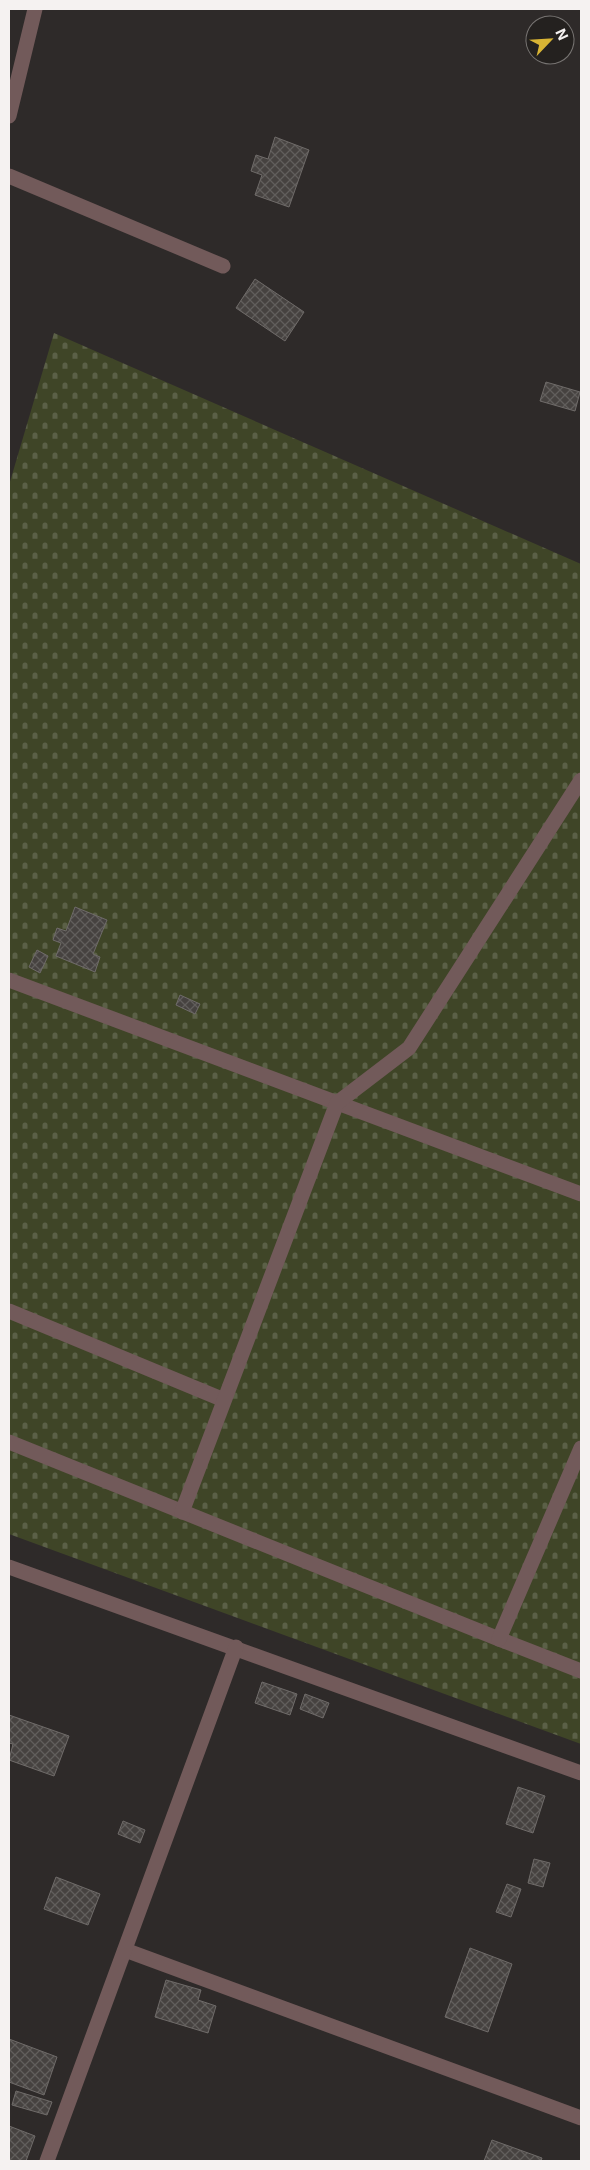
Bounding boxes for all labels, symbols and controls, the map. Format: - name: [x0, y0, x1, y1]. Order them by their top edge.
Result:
- north arrow: [525, 15, 575, 65]
- text: N: [552, 26, 572, 43]

